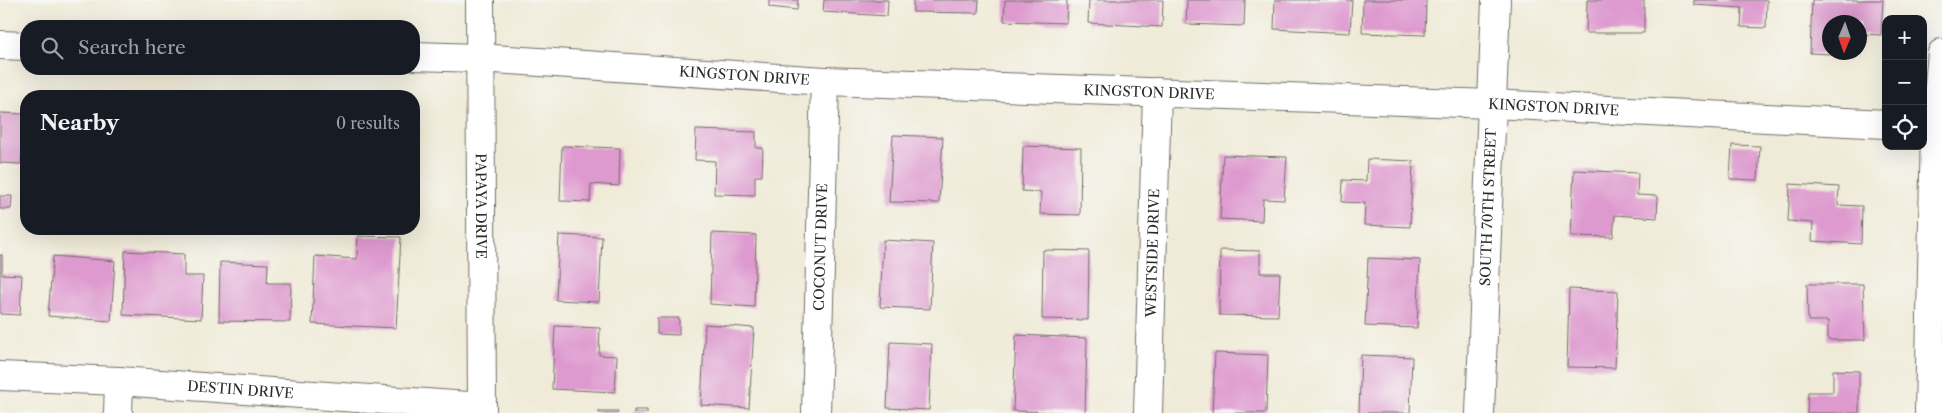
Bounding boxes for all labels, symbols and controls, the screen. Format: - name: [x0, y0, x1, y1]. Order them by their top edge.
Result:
- north arrow: [1822, 15, 1867, 60]
- map controls: [1882, 15, 1927, 150]
- button: +: [1882, 15, 1927, 60]
- search box: [20, 20, 420, 75]
- icon: search: [38, 34, 66, 62]
- text: Search here: [78, 36, 186, 59]
- button: −: [1882, 60, 1927, 105]
- street label: KINGSTON DRIVE: [678, 62, 810, 89]
- street label: KINGSTON DRIVE: [1083, 81, 1215, 103]
- street label: KINGSTON DRIVE: [1488, 95, 1620, 119]
- button: locate: [1882, 105, 1927, 150]
- text: Nearby: [40, 110, 119, 135]
- text: 0 results: [336, 113, 400, 133]
- street label: SOUTH 70TH STREET: [1476, 127, 1500, 286]
- street label: PAPAYA DRIVE: [472, 153, 490, 259]
- street label: COCONUT DRIVE: [810, 183, 831, 311]
- street label: WESTSIDE DRIVE: [1142, 189, 1163, 319]
- street label: DESTIN DRIVE: [187, 377, 294, 403]

